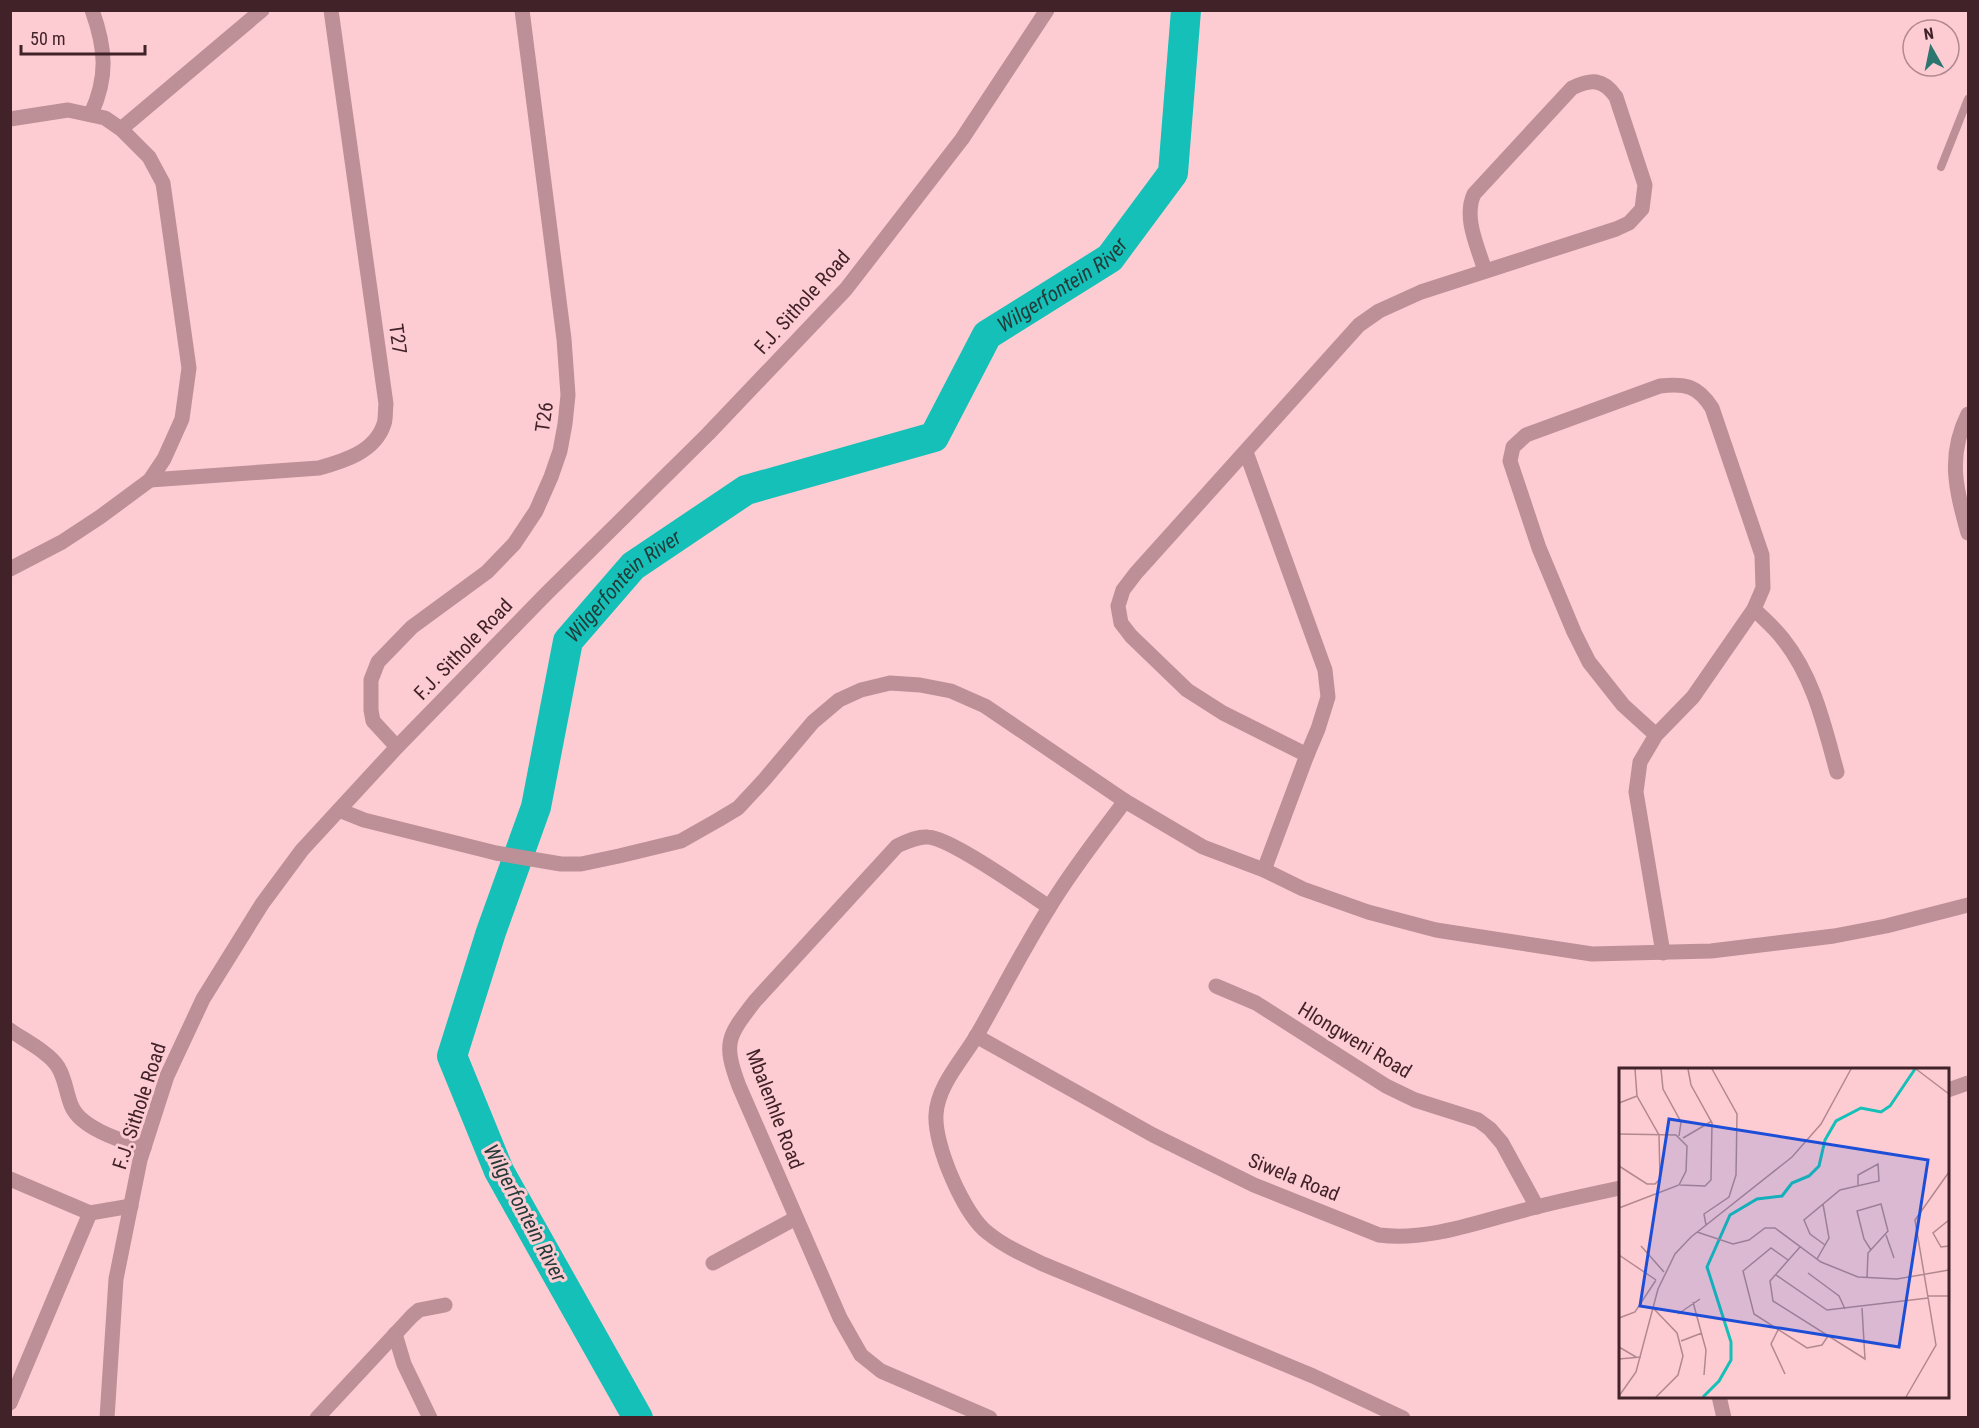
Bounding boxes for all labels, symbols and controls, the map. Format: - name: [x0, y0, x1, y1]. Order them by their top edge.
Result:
- scale bar: [21, 18, 146, 56]
- north arrow: [1901, 18, 1961, 78]
- text: N: [1922, 24, 1935, 44]
- text: 50 m: [30, 28, 65, 49]
- water label: Wilgerfontein River: [993, 233, 1133, 337]
- street label: F.J. Sithole Road: [749, 245, 855, 359]
- street label: T27: [384, 322, 412, 356]
- street label: T26: [530, 400, 558, 434]
- water label: Wilgerfontein River: [560, 525, 686, 647]
- street label: F.J. Sithole Road: [409, 593, 517, 705]
- street label: Hlongweni Road: [1294, 997, 1416, 1083]
- street label: F.J. Sithole Road: [107, 1040, 171, 1172]
- street label: Mbalenhle Road: [741, 1046, 809, 1172]
- inset map: [1619, 1068, 1949, 1398]
- water label: Wilgerfontein River: [479, 1140, 572, 1286]
- street label: Siwela Road: [1245, 1148, 1343, 1206]

